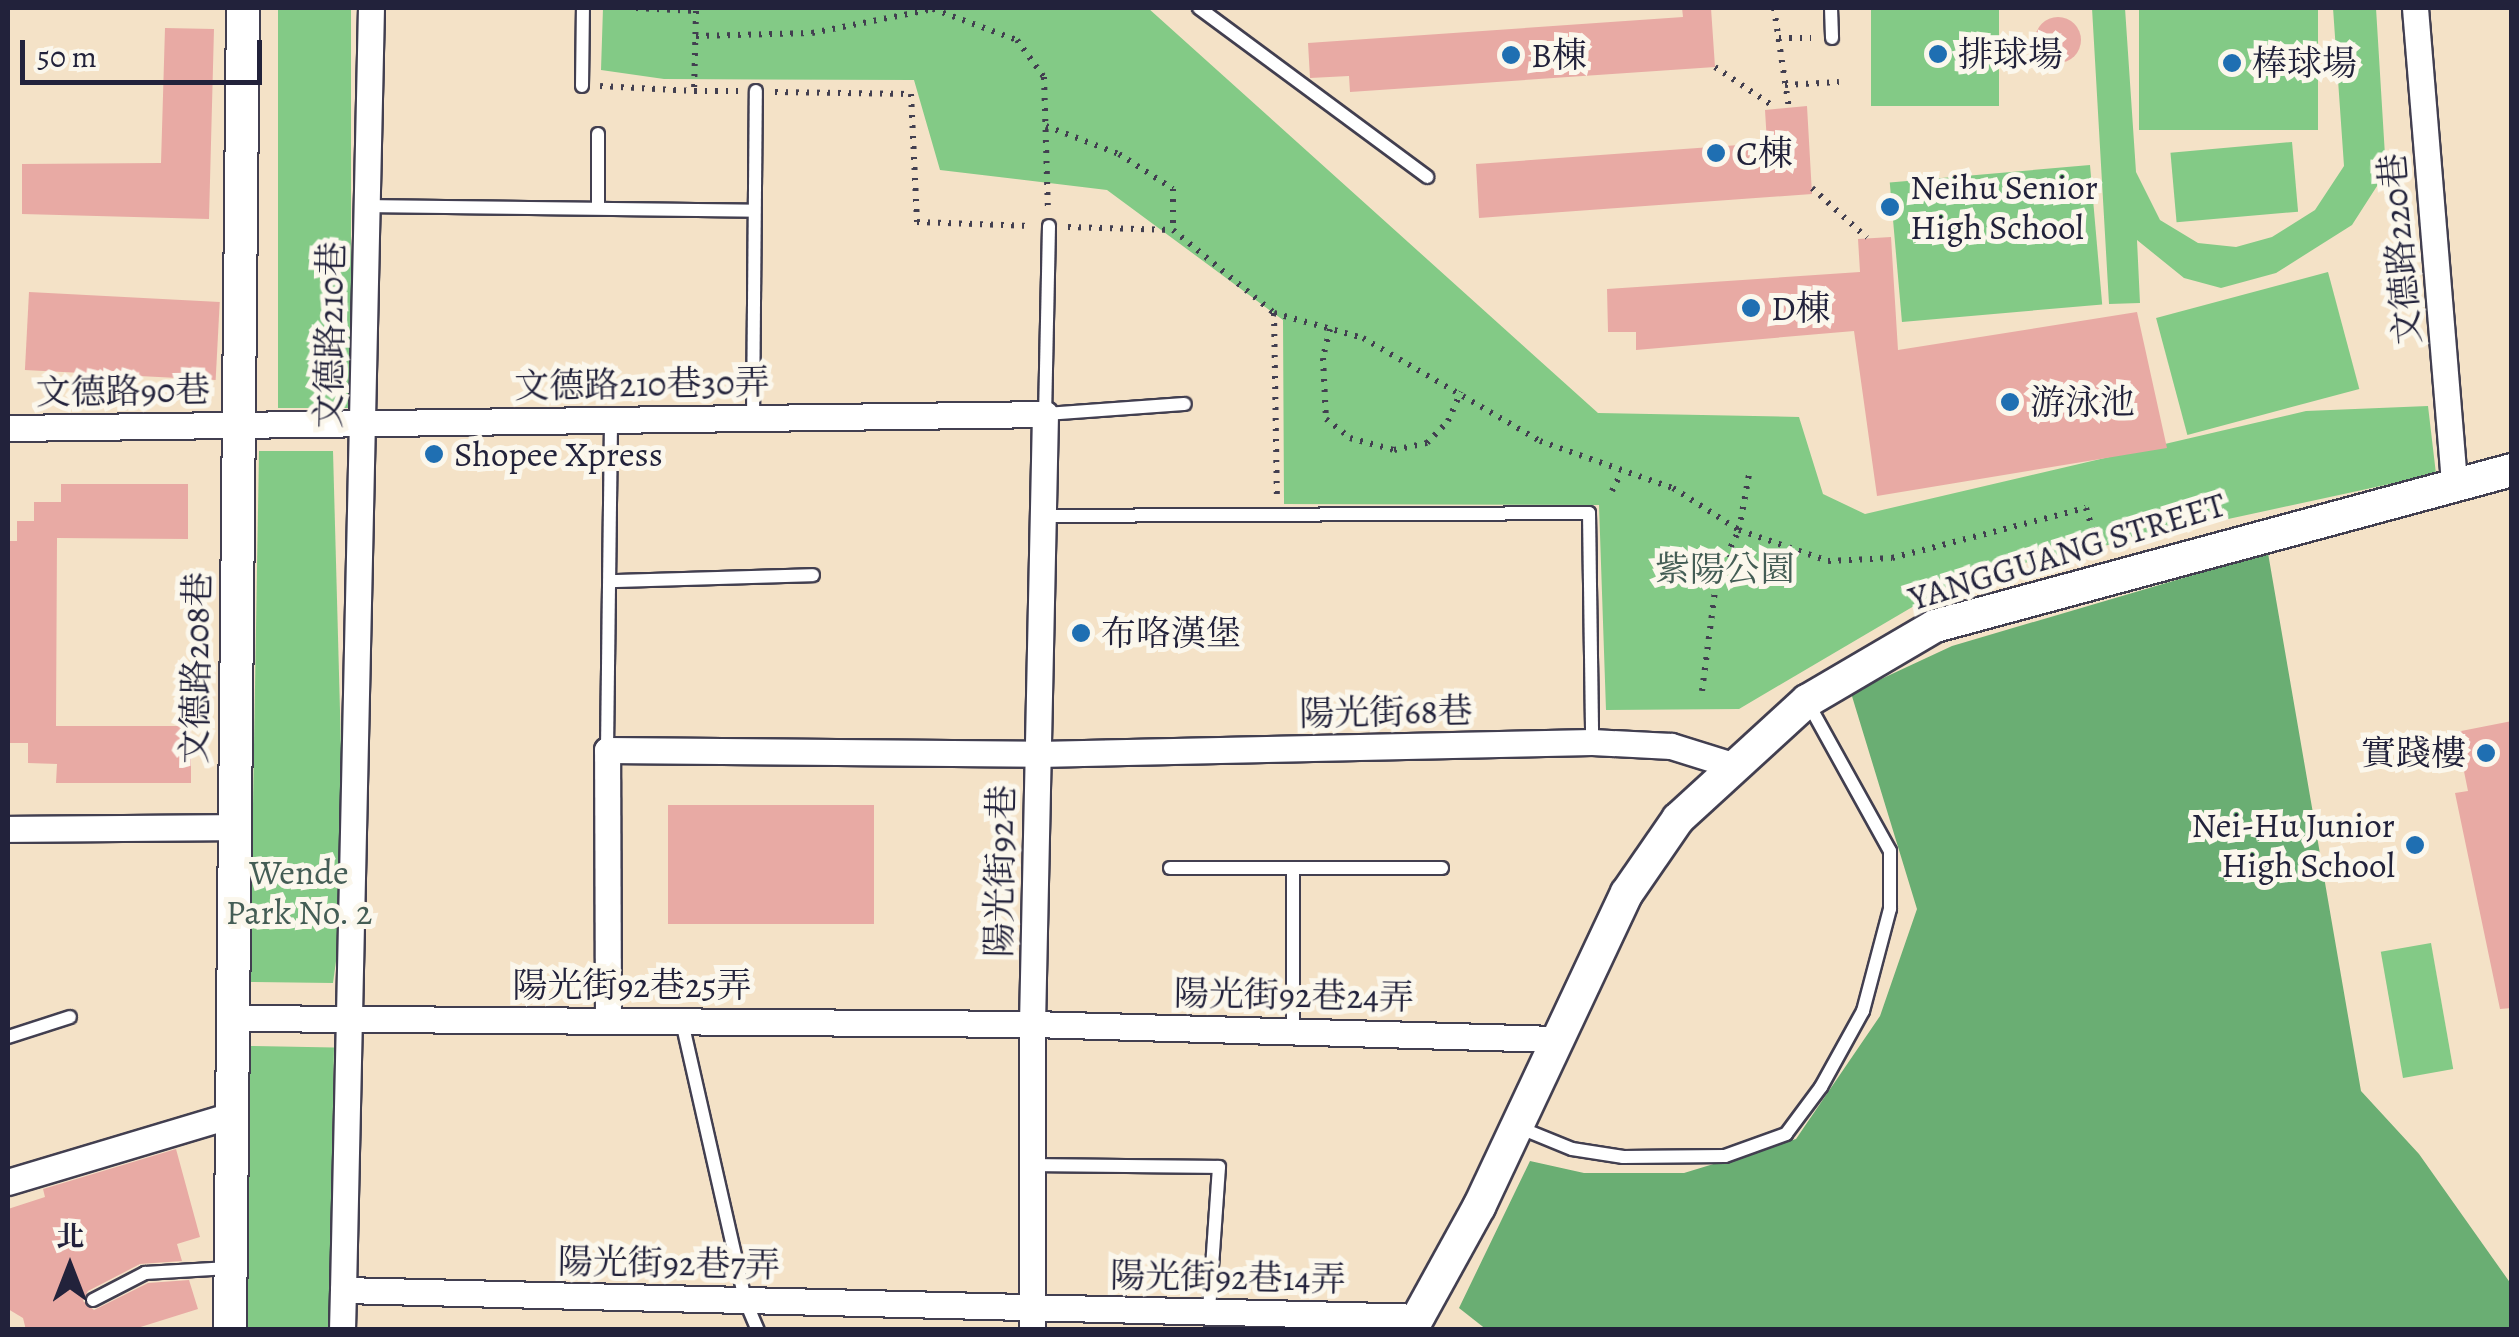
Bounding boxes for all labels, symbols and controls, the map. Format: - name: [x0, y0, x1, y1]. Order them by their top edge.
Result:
- scale bar: [25, 20, 268, 82]
- place label: 排球場: [1958, 33, 2063, 75]
- place label: B棟: [1531, 34, 1587, 76]
- text: 50 m: [37, 37, 97, 77]
- place label: 棒球場: [2252, 42, 2357, 84]
- marker: 排球場: [1927, 43, 1949, 65]
- marker: B棟: [1500, 44, 1522, 66]
- marker: 棒球場: [2221, 52, 2243, 74]
- place label: C棟: [1736, 132, 1793, 174]
- marker: C棟: [1705, 142, 1727, 164]
- street label: 文德路220巷: [2371, 152, 2429, 346]
- place label: Neihu Senior High School: [1910, 166, 2098, 248]
- marker: Neihu Senior High School: [1879, 196, 1901, 218]
- street label: 文德路210巷: [307, 241, 353, 429]
- place label: D棟: [1771, 287, 1831, 329]
- marker: D棟: [1740, 297, 1762, 319]
- street label: 文德路210巷30弄: [514, 361, 770, 407]
- street label: 文德路90巷: [35, 368, 211, 414]
- place label: 游泳池: [2030, 381, 2135, 423]
- marker: 游泳池: [1999, 391, 2021, 413]
- place label: Shopee Xpress: [454, 433, 663, 475]
- marker: Shopee Xpress: [423, 443, 445, 465]
- street label: YANGGUANG STREET: [1904, 483, 2230, 619]
- park label: 紫陽公園: [1655, 548, 1795, 590]
- street label: 文德路208巷: [173, 572, 219, 764]
- place label: 布咯漢堡: [1101, 612, 1241, 654]
- marker: 布咯漢堡: [1070, 622, 1092, 644]
- street label: 陽光街68巷: [1299, 689, 1473, 735]
- place label: 實踐樓: [2361, 732, 2466, 774]
- marker: 實踐樓: [2475, 742, 2497, 764]
- street label: 陽光街92巷: [977, 784, 1023, 958]
- place label: Nei-Hu Junior High School: [2191, 804, 2395, 886]
- marker: Nei-Hu Junior High School: [2404, 834, 2426, 856]
- park label: Wende Park No. 2: [225, 851, 373, 933]
- street label: 陽光街92巷25弄: [512, 964, 752, 1006]
- street label: 陽光街92巷24弄: [1174, 972, 1414, 1018]
- north arrow: [20, 1217, 120, 1317]
- text: 北: [56, 1218, 84, 1256]
- street label: 陽光街92巷7弄: [558, 1240, 780, 1286]
- street label: 陽光街92巷14弄: [1110, 1254, 1346, 1300]

